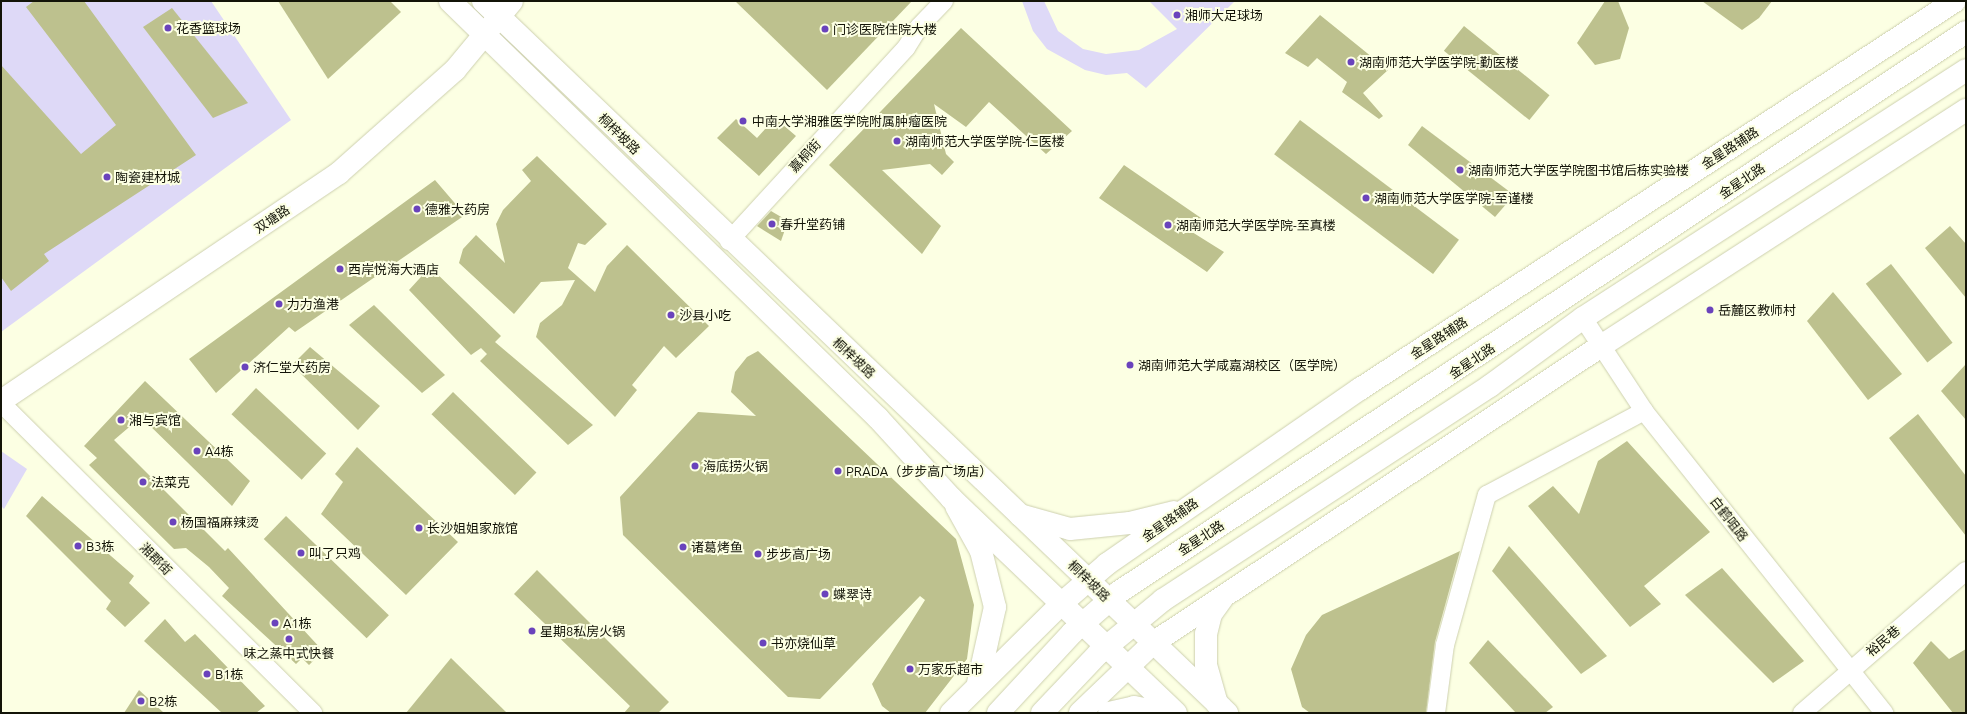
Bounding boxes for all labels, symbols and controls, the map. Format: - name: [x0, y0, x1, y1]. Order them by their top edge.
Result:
- place label: 湘师大足球场: [1185, 7, 1263, 23]
- marker: 湘师大足球场: [1172, 10, 1182, 20]
- place label: 花香篮球场: [176, 20, 241, 36]
- place label: 门诊医院住院大楼: [833, 21, 937, 37]
- marker: 花香篮球场: [163, 23, 173, 33]
- marker: 门诊医院住院大楼: [820, 24, 830, 34]
- place label: 湖南师范大学医学院-勤医楼: [1359, 54, 1519, 70]
- marker: 湖南师范大学医学院-勤医楼: [1346, 57, 1356, 67]
- street label: 桐梓坡路: [595, 110, 643, 158]
- place label: 中南大学湘雅医学院附属肿瘤医院: [752, 113, 947, 129]
- marker: 中南大学湘雅医学院附属肿瘤医院: [737, 115, 749, 127]
- street label: 金星路辅路: [1698, 124, 1762, 172]
- place label: 湖南师范大学医学院-仁医楼: [905, 133, 1065, 149]
- street label: 嘉桐街: [786, 136, 824, 176]
- marker: 湖南师范大学医学院-仁医楼: [892, 136, 902, 146]
- street label: 金星北路: [1716, 160, 1768, 202]
- place label: 湖南师范大学医学院图书馆后栋实验楼: [1468, 162, 1689, 178]
- marker: 湖南师范大学医学院图书馆后栋实验楼: [1455, 165, 1465, 175]
- place label: 陶瓷建材城: [115, 169, 180, 185]
- marker: 陶瓷建材城: [102, 172, 112, 182]
- place label: 湖南师范大学医学院-至谨楼: [1374, 190, 1534, 206]
- marker: 湖南师范大学医学院-至谨楼: [1361, 193, 1371, 203]
- place label: 德雅大药房: [425, 201, 490, 217]
- street label: 双塘路: [251, 202, 293, 236]
- marker: 德雅大药房: [412, 204, 422, 214]
- place label: 春升堂药铺: [780, 216, 845, 232]
- place label: 湖南师范大学医学院-至真楼: [1176, 217, 1336, 233]
- marker: 春升堂药铺: [767, 219, 777, 229]
- marker: 湖南师范大学医学院-至真楼: [1163, 220, 1173, 230]
- place label: 西岸悦海大酒店: [348, 261, 439, 277]
- marker: 西岸悦海大酒店: [335, 264, 345, 274]
- place label: 力力渔港: [287, 296, 339, 312]
- marker: 力力渔港: [274, 299, 284, 309]
- place label: 岳麓区教师村: [1718, 302, 1796, 318]
- marker: 岳麓区教师村: [1705, 305, 1715, 315]
- place label: 沙县小吃: [679, 307, 731, 323]
- marker: 沙县小吃: [666, 310, 676, 320]
- street label: 金星路辅路: [1407, 314, 1471, 362]
- street label: 桐梓坡路: [830, 335, 878, 381]
- street label: 金星北路: [1446, 340, 1498, 382]
- place label: 湖南师范大学咸嘉湖校区（医学院）: [1138, 357, 1346, 373]
- place label: 济仁堂大药房: [253, 359, 331, 375]
- marker: 湖南师范大学咸嘉湖校区（医学院）: [1125, 360, 1135, 370]
- marker: 济仁堂大药房: [240, 362, 250, 372]
- place label: 湘与宾馆: [129, 412, 181, 428]
- marker: 湘与宾馆: [116, 415, 126, 425]
- place label: A4栋: [205, 443, 234, 459]
- marker: A4栋: [192, 446, 202, 456]
- place label: 海底捞火锅: [703, 458, 768, 474]
- marker: 海底捞火锅: [690, 461, 700, 471]
- place label: PRADA（步步高广场店）: [846, 463, 992, 479]
- marker: PRADA（步步高广场店）: [833, 466, 843, 476]
- place label: 法菜克: [151, 474, 190, 490]
- marker: 法菜克: [138, 477, 148, 487]
- street label: 白鹤咀路: [1707, 494, 1751, 544]
- street label: 金星路辅路: [1139, 495, 1201, 545]
- place label: 杨国福麻辣烫: [181, 514, 259, 530]
- marker: 杨国福麻辣烫: [168, 517, 178, 527]
- street label: 金星北路: [1175, 517, 1227, 559]
- place label: 长沙姐姐家旅馆: [427, 520, 518, 536]
- marker: 长沙姐姐家旅馆: [414, 523, 424, 533]
- place label: B3栋: [86, 538, 115, 554]
- place label: 诸葛烤鱼: [691, 539, 743, 555]
- street label: 湘郡街: [137, 540, 175, 578]
- marker: B3栋: [73, 541, 83, 551]
- marker: 诸葛烤鱼: [678, 542, 688, 552]
- place label: 叫了只鸡: [309, 545, 361, 561]
- place label: 步步高广场: [766, 546, 831, 562]
- marker: 叫了只鸡: [296, 548, 306, 558]
- marker: 步步高广场: [753, 549, 763, 559]
- street label: 桐梓坡路: [1065, 557, 1113, 605]
- place label: 蝶翠诗: [833, 586, 872, 602]
- marker: 蝶翠诗: [820, 589, 830, 599]
- place label: A1栋: [283, 615, 312, 631]
- marker: A1栋: [270, 618, 280, 628]
- street label: 裕民巷: [1863, 622, 1903, 660]
- place label: 星期8私房火锅: [540, 623, 625, 639]
- marker: 星期8私房火锅: [527, 626, 537, 636]
- marker: 味之蒸中式快餐: [284, 634, 294, 644]
- place label: 书亦烧仙草: [771, 635, 836, 651]
- marker: 书亦烧仙草: [758, 638, 768, 648]
- place label: 味之蒸中式快餐: [244, 645, 334, 661]
- place label: 万家乐超市: [918, 661, 983, 677]
- marker: 万家乐超市: [905, 664, 915, 674]
- place label: B1栋: [215, 666, 244, 682]
- marker: B1栋: [202, 669, 212, 679]
- place label: B2栋: [149, 693, 178, 709]
- marker: B2栋: [136, 696, 146, 706]

